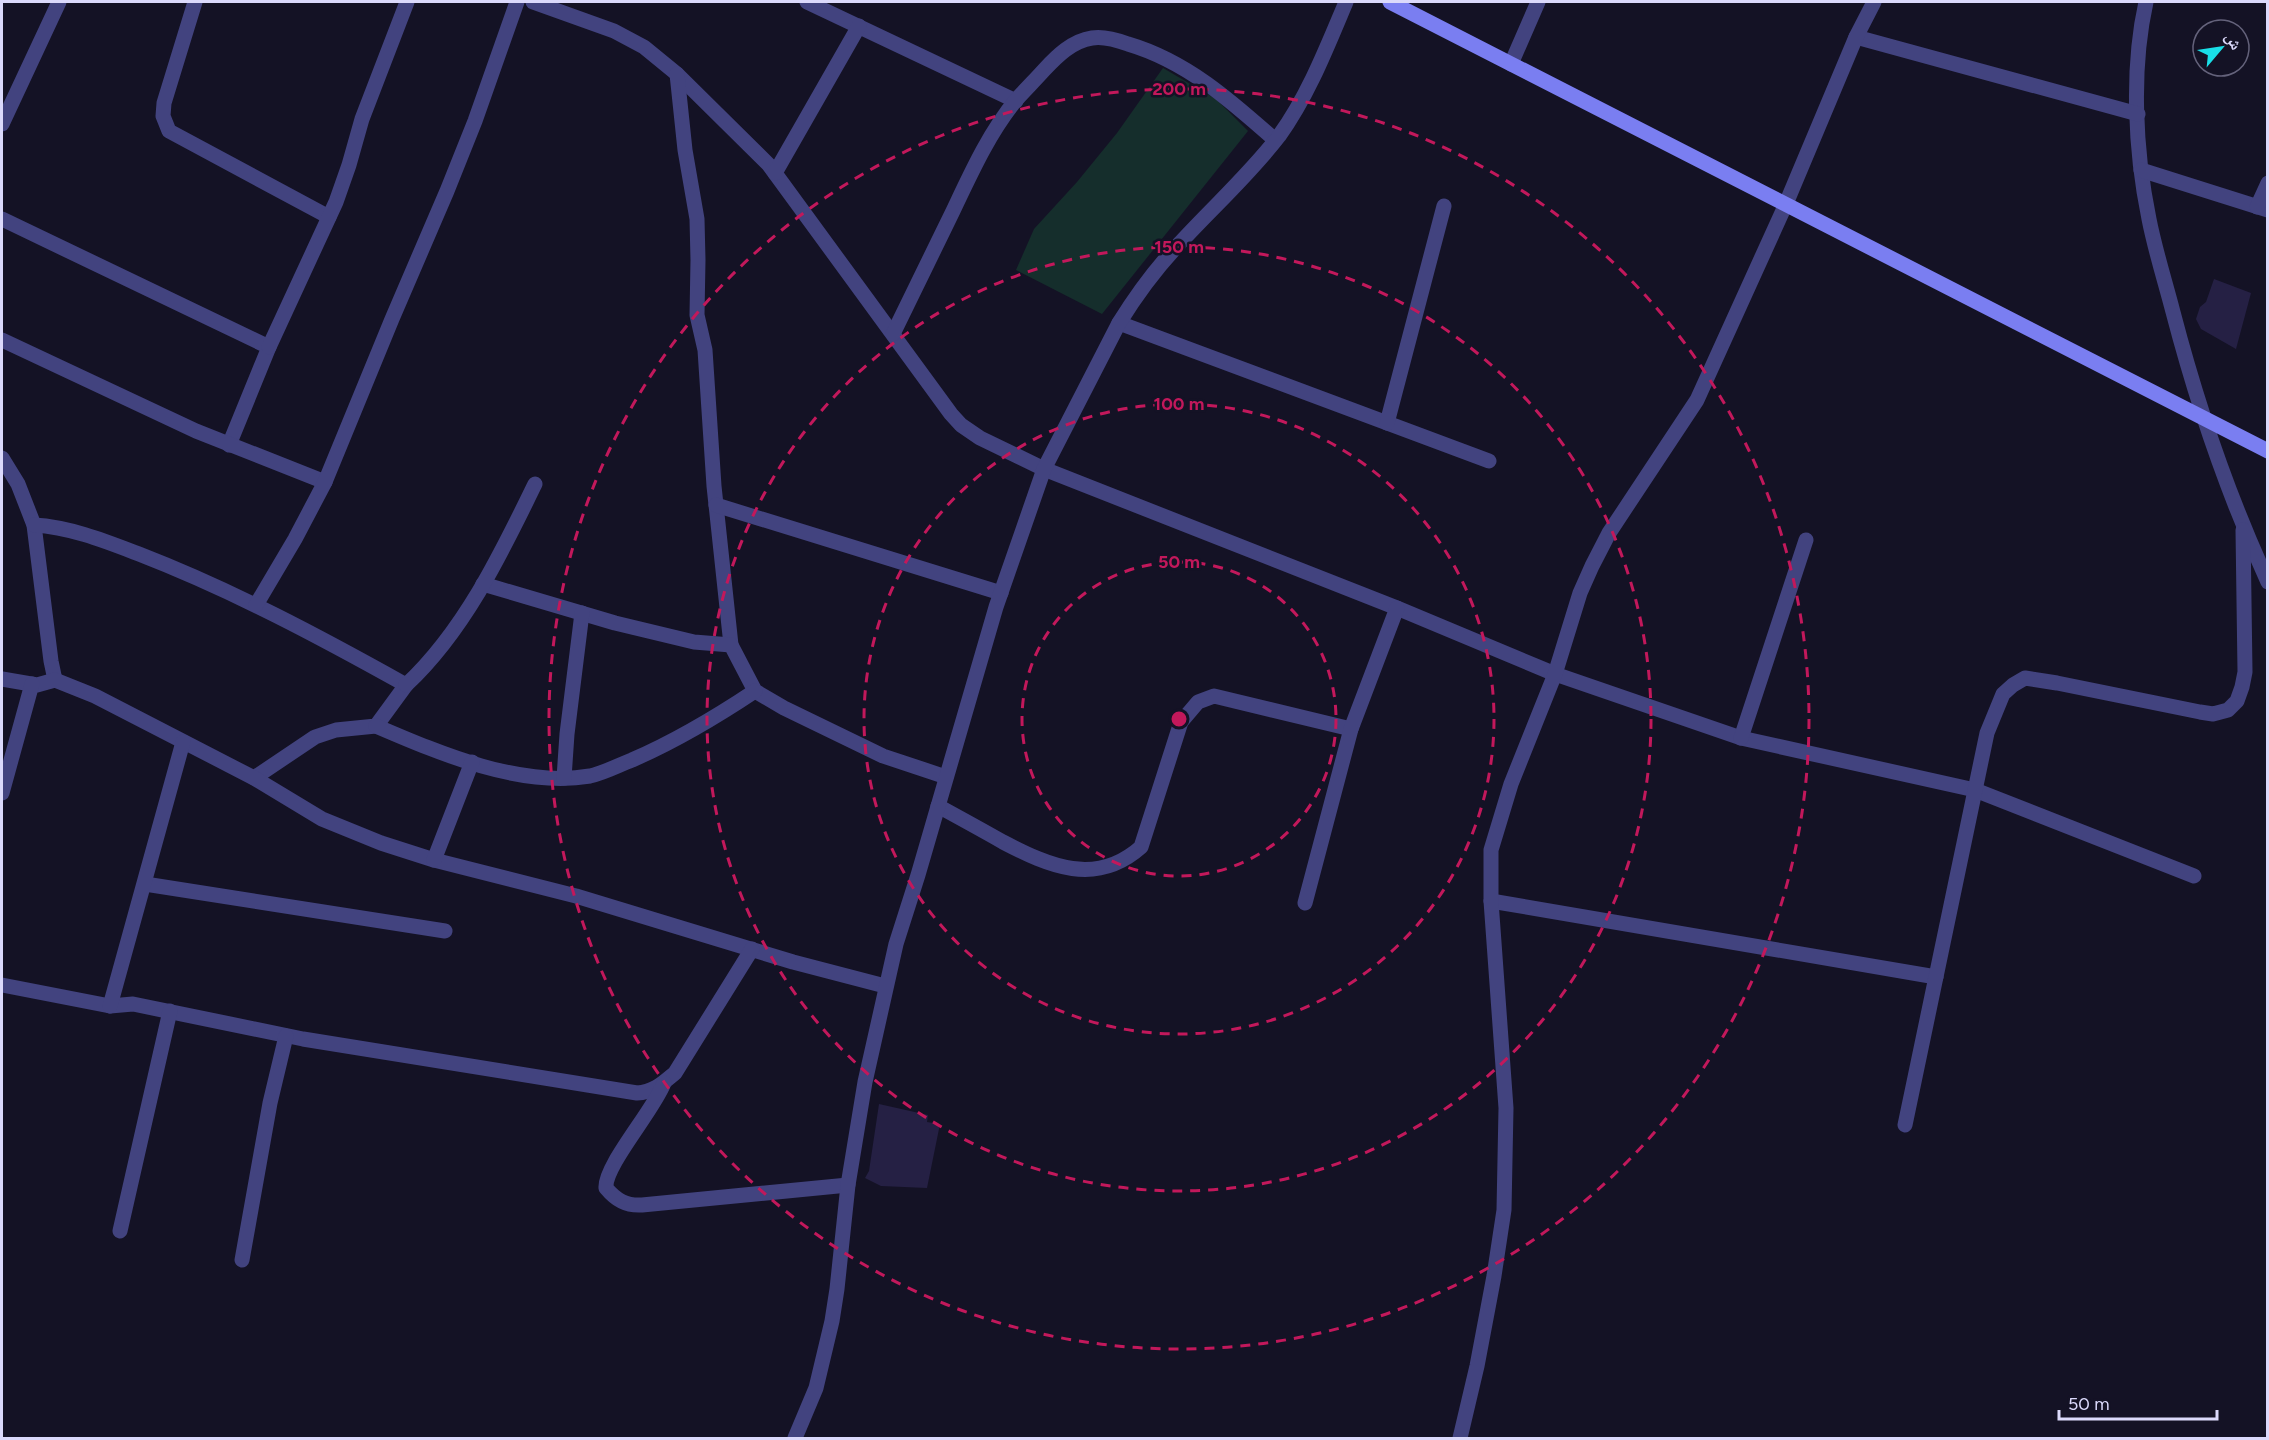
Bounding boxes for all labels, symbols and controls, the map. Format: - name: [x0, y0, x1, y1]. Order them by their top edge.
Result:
- north arrow: [2191, 18, 2251, 78]
- text: ش: [2221, 29, 2246, 53]
- text: 200 m: [1152, 78, 1206, 100]
- text: 150 m: [1154, 236, 1204, 258]
- text: 100 m: [1154, 393, 1204, 415]
- text: 50 m: [1158, 551, 1200, 573]
- centre of rings: [1169, 709, 1189, 729]
- scale bar: [2059, 1383, 2216, 1421]
- text: 50 m: [2068, 1393, 2110, 1415]

